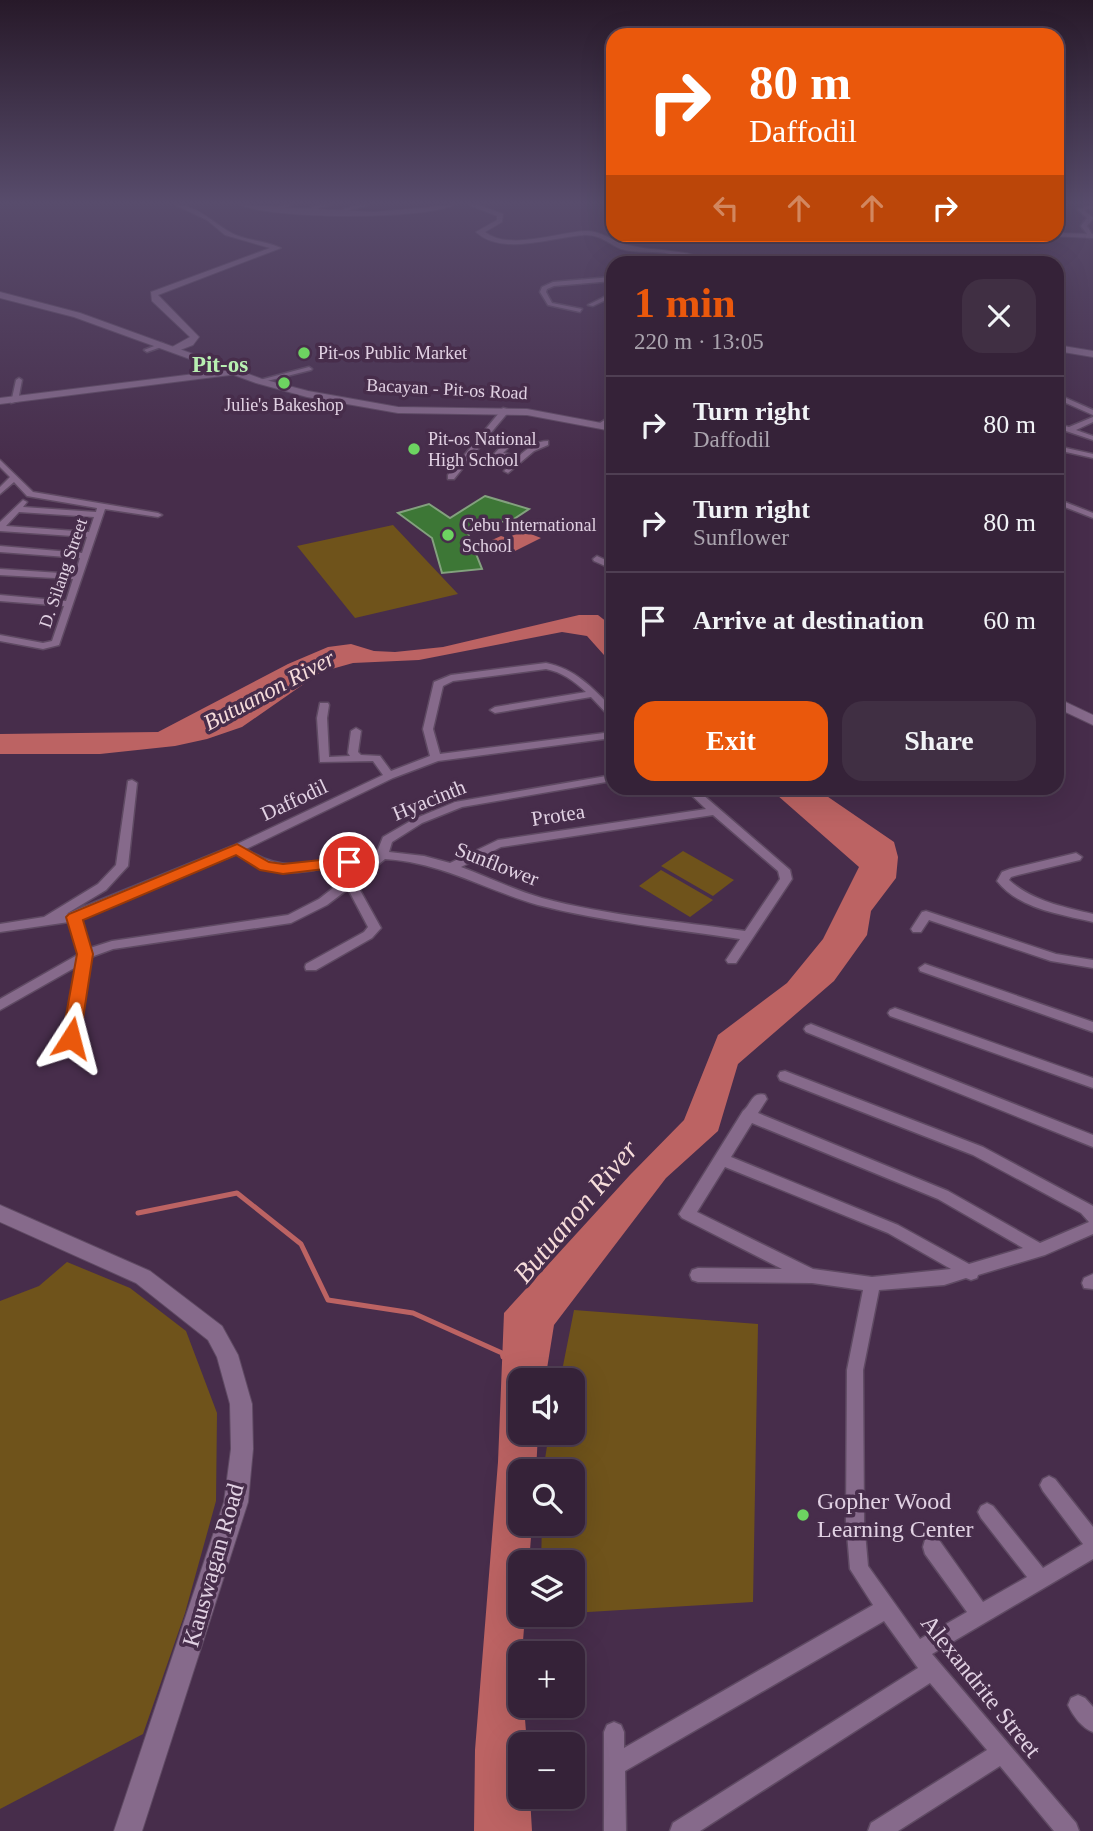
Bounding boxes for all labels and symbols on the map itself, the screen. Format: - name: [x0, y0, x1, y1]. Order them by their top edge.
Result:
- place label: Pit-os Public Market: [318, 343, 467, 363]
- marker: Pit-os Public Market: [296, 345, 312, 361]
- district label: Pit-os: [192, 352, 248, 377]
- marker: Julie's Bakeshop: [276, 375, 292, 391]
- street label: Bacayan - Pit-os Road: [366, 375, 528, 403]
- place label: Julie's Bakeshop: [224, 395, 344, 415]
- place label: Pit-os National High School: [428, 429, 537, 470]
- marker: Pit-os National High School: [406, 441, 422, 457]
- place label: Cebu International School: [462, 515, 596, 556]
- street label: D. Silang Street: [35, 516, 91, 630]
- marker: Cebu International School: [440, 527, 456, 543]
- water label: Butuanon River: [199, 645, 340, 736]
- street label: Daffodil: [257, 774, 331, 826]
- street label: Hyacinth: [389, 774, 470, 826]
- street label: Protea: [530, 799, 587, 831]
- pin: [319, 832, 379, 892]
- street label: Sunflower: [452, 837, 542, 891]
- position arrow: [34, 1001, 108, 1075]
- water label: Butuanon River: [507, 1134, 644, 1289]
- street label: Kauswagan Road: [177, 1480, 249, 1650]
- place label: Gopher Wood Learning Center: [817, 1488, 974, 1542]
- marker: Gopher Wood Learning Center: [795, 1507, 811, 1523]
- street label: Alexandrite Street: [916, 1610, 1046, 1763]

